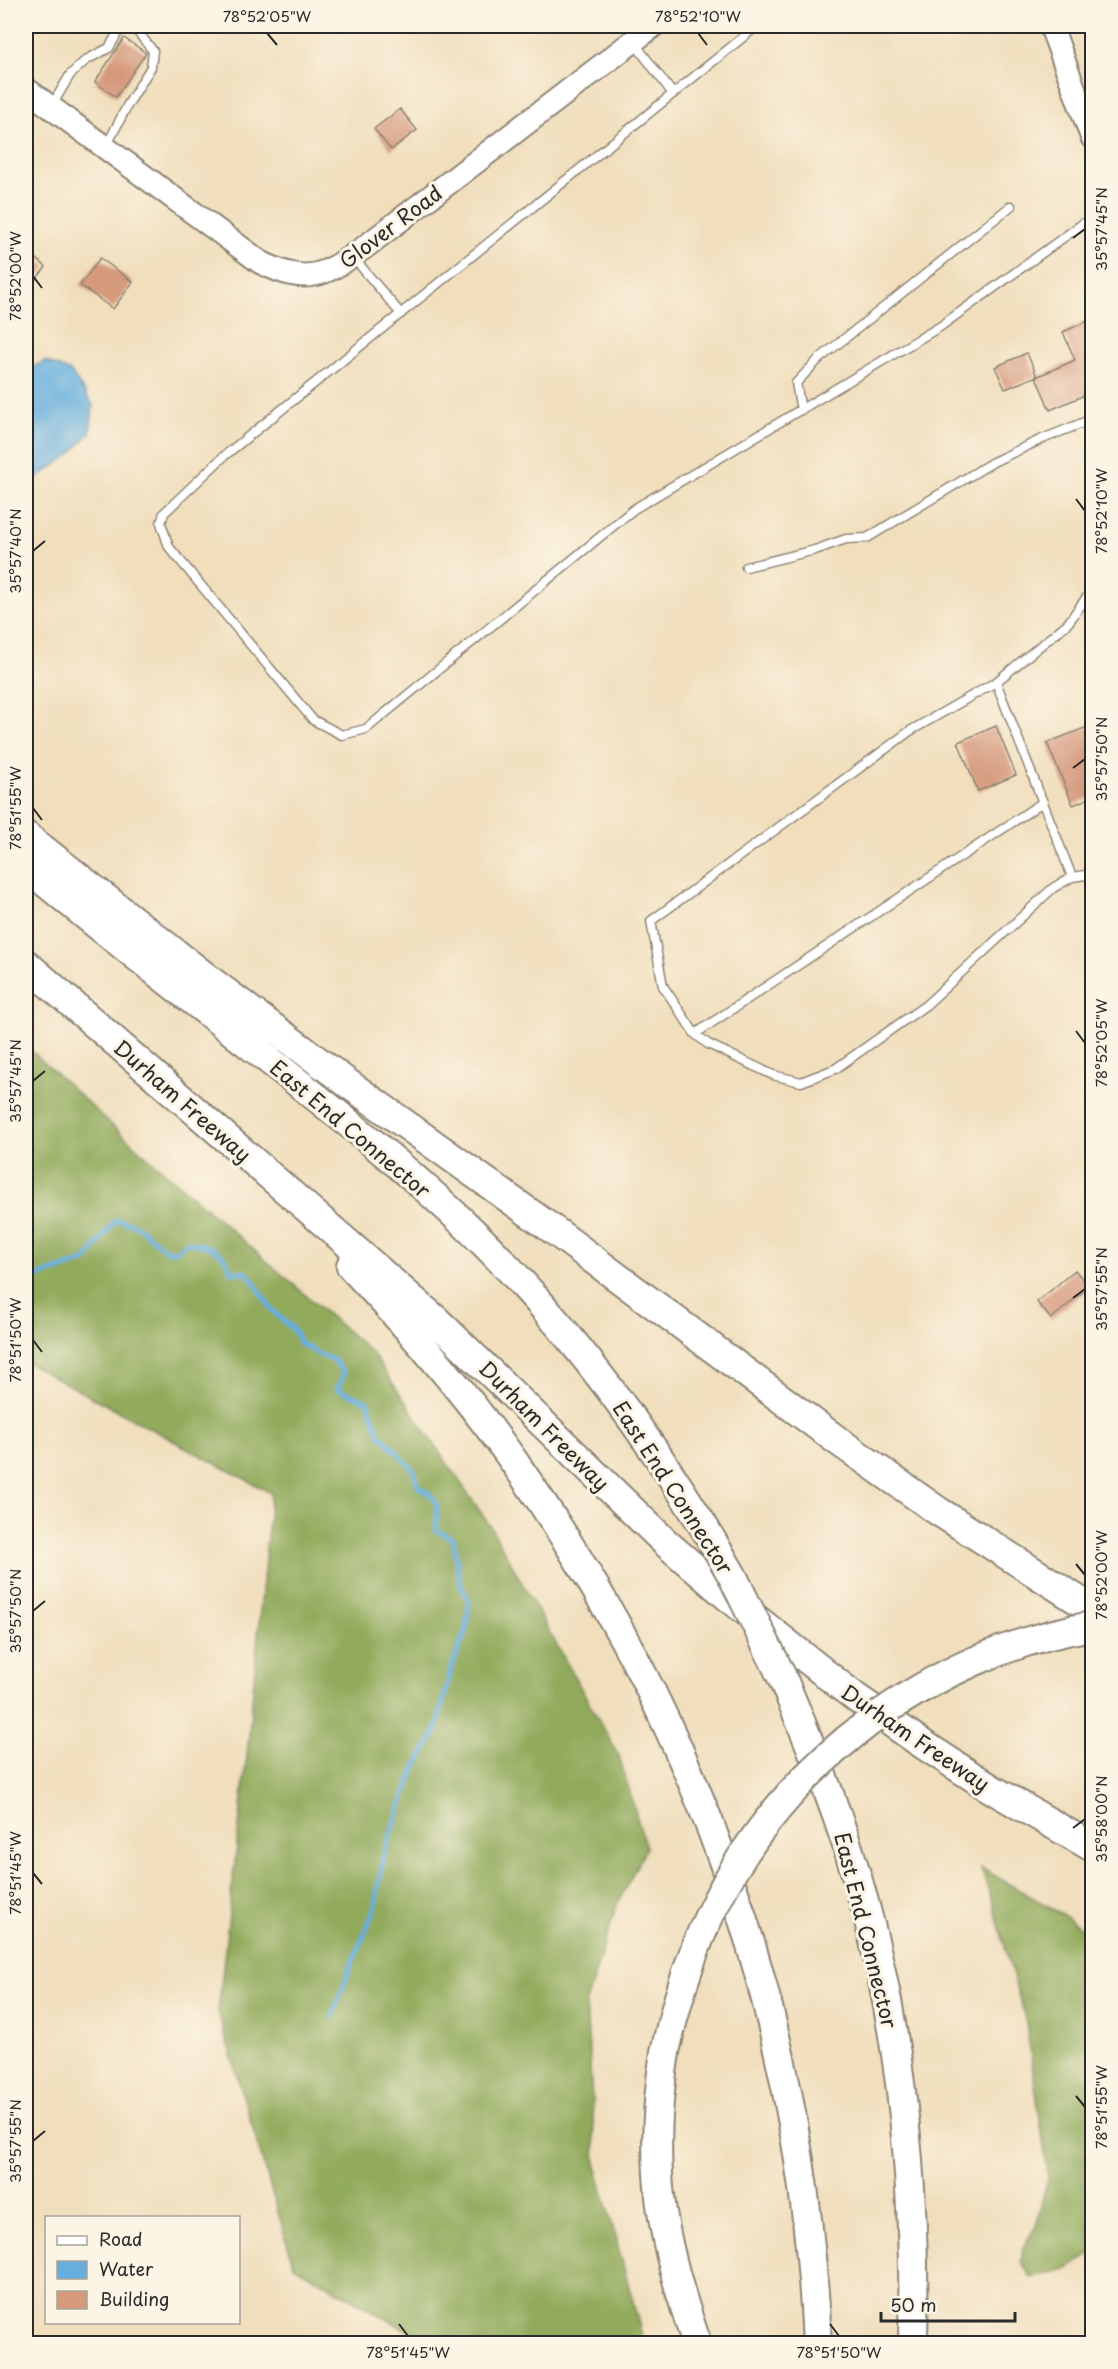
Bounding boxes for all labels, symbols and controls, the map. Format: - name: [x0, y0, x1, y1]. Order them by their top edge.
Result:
- text: 78°52'05"W: [223, 4, 312, 27]
- text: 78°52'10"W: [655, 4, 742, 27]
- street label: Glover Road: [332, 177, 448, 275]
- text: 35°57'45"N: [1089, 187, 1112, 271]
- text: 78°52'00"W: [3, 230, 26, 321]
- text: 78°52'10"W: [1089, 467, 1112, 554]
- text: 35°57'40"N: [3, 508, 26, 594]
- text: 35°57'50"N: [1089, 716, 1112, 802]
- text: 78°51'55"W: [3, 765, 26, 850]
- text: 78°52'05"W: [1089, 998, 1112, 1087]
- street label: Durham Freeway: [107, 1031, 259, 1169]
- text: 35°57'45"N: [3, 1039, 26, 1123]
- street label: East End Connector: [264, 1051, 438, 1205]
- text: 35°57'55"N: [1089, 1247, 1112, 1331]
- text: 78°51'50"W: [3, 1297, 26, 1383]
- street label: Durham Freeway: [472, 1352, 618, 1498]
- street label: East End Connector: [606, 1394, 742, 1580]
- text: 78°52'00"W: [1089, 1529, 1112, 1620]
- text: 35°57'50"N: [3, 1568, 26, 1654]
- street label: Durham Freeway: [835, 1675, 997, 1799]
- text: 35°58'00"N: [1089, 1775, 1112, 1863]
- street label: East End Connector: [827, 1829, 907, 2032]
- text: 78°51'45"W: [3, 1831, 26, 1915]
- text: 78°51'55"W: [1089, 2064, 1112, 2149]
- text: 35°57'55"N: [3, 2099, 26, 2183]
- legend: [45, 2216, 240, 2324]
- text: Road: [99, 2225, 143, 2252]
- text: Water: [99, 2255, 154, 2282]
- text: Building: [99, 2285, 169, 2312]
- scale bar: [881, 2285, 1014, 2323]
- text: 50 m: [890, 2291, 937, 2318]
- text: 78°51'45"W: [366, 2340, 450, 2363]
- text: 78°51'50"W: [797, 2340, 882, 2363]

